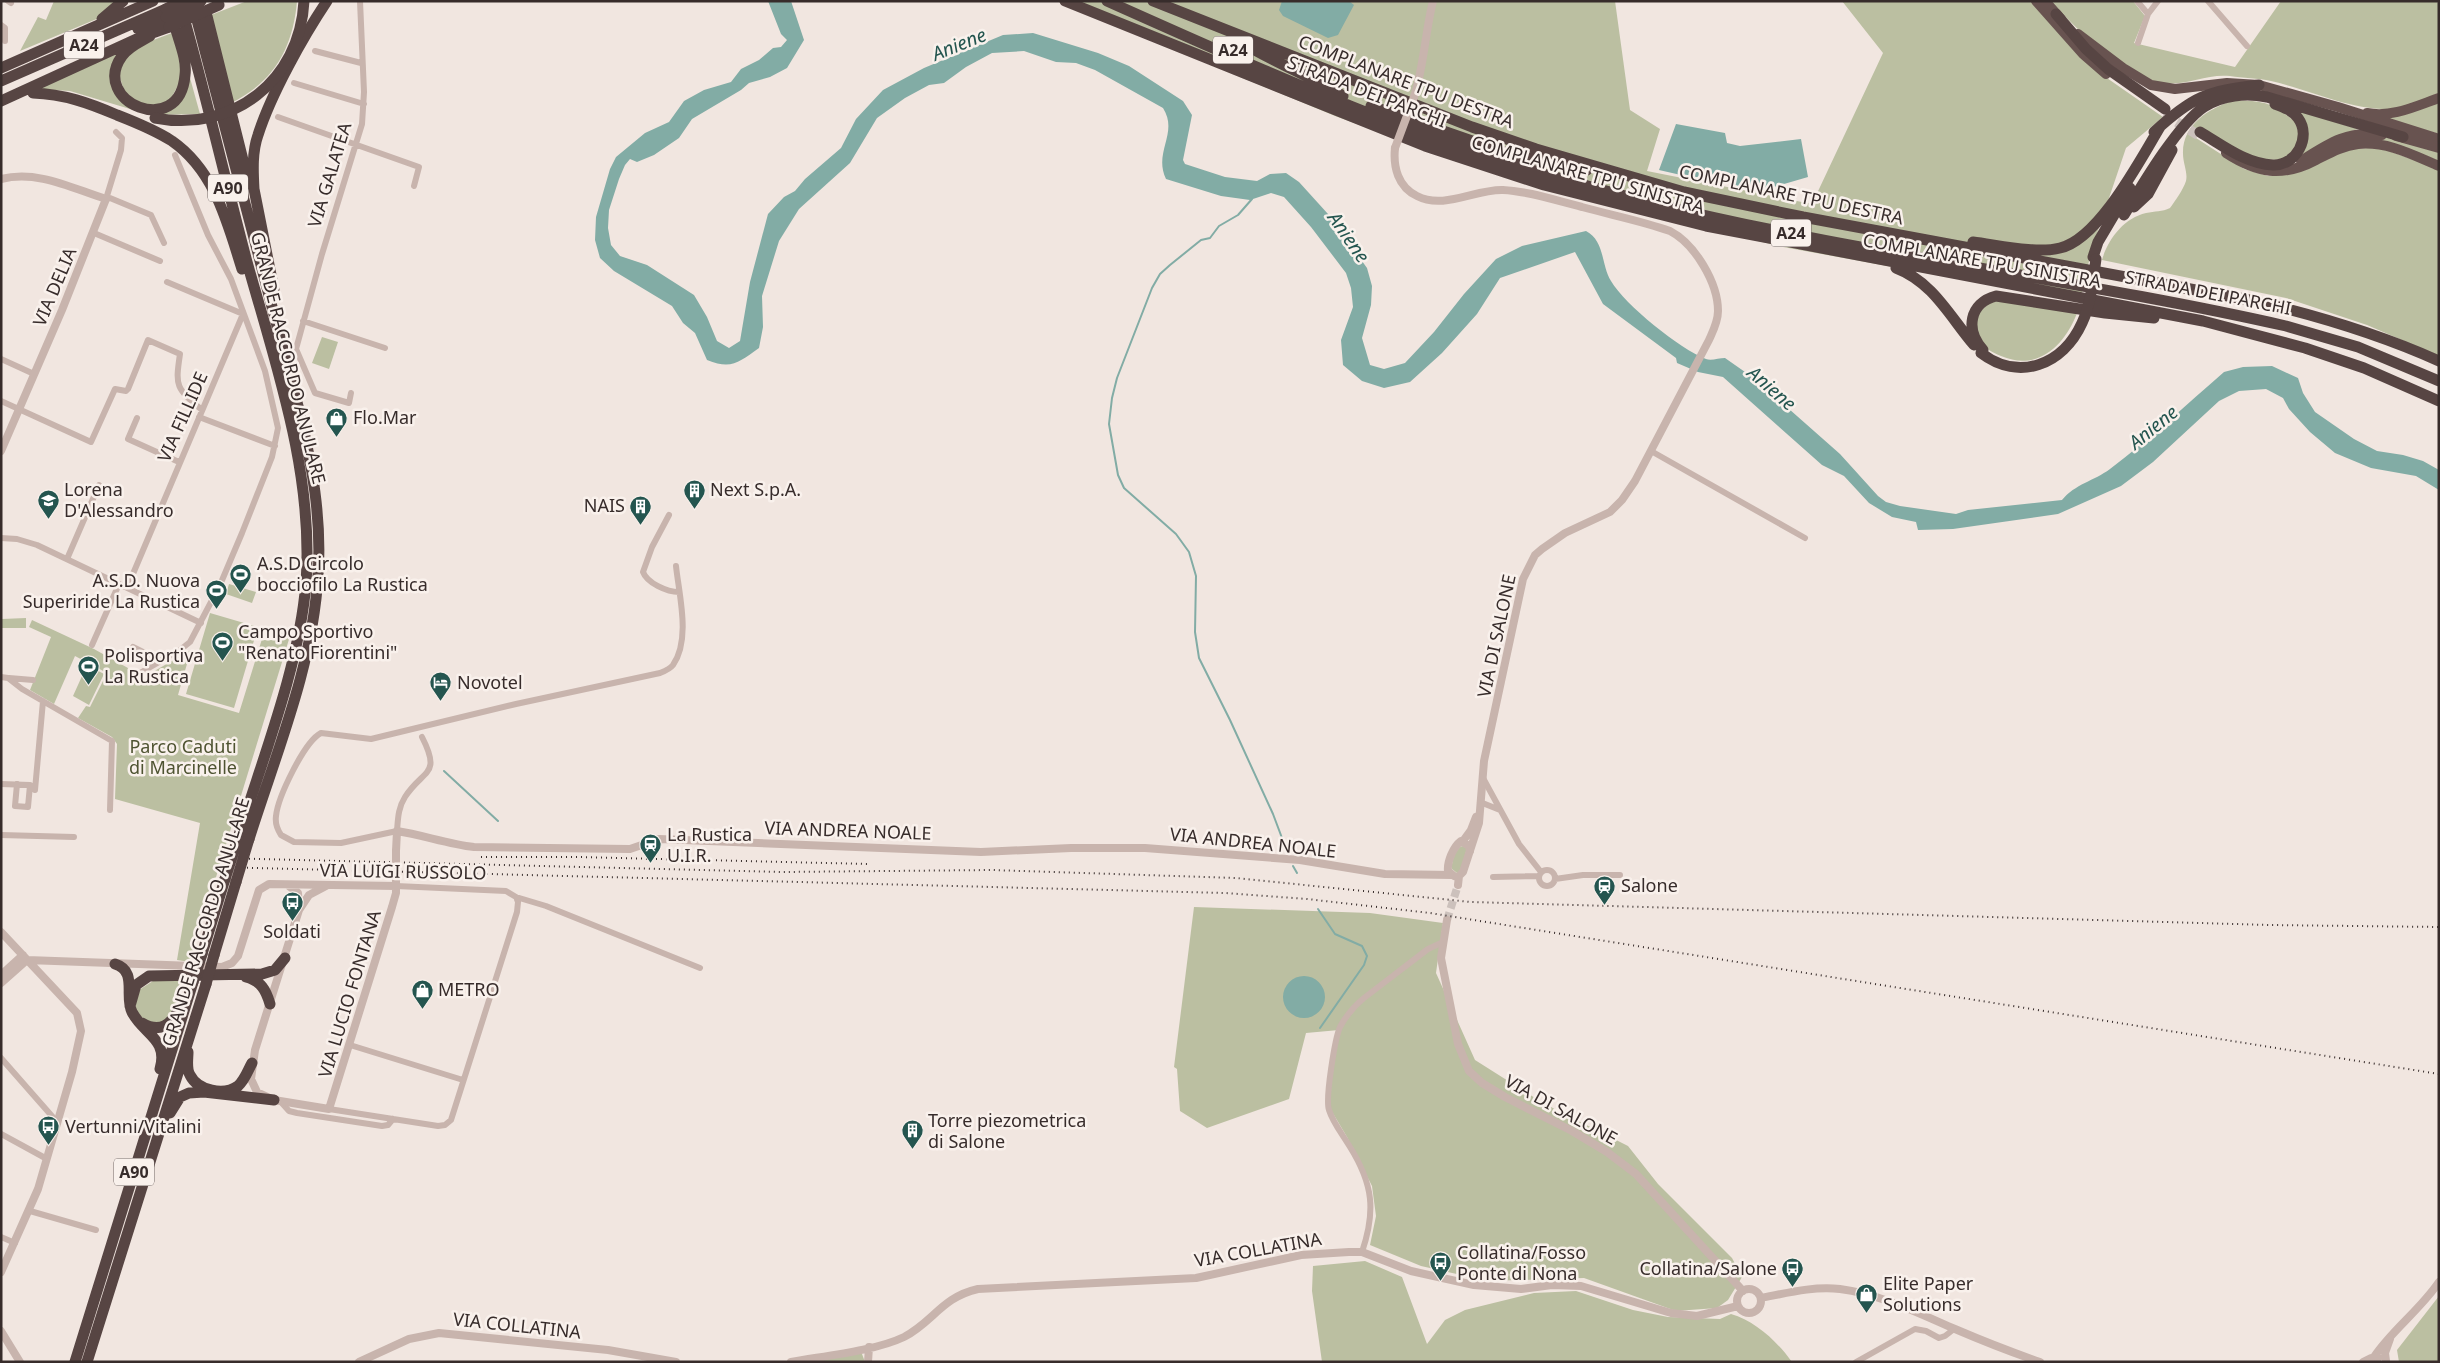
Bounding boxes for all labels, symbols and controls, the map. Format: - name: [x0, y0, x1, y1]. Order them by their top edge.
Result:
- water label: Aniene: [926, 21, 990, 67]
- street label: COMPLANARE TPU DESTRA: [1295, 29, 1518, 133]
- road number: A24: [64, 32, 104, 58]
- road number: A24: [1213, 36, 1253, 64]
- street label: STRADA DEI PARCHI: [1284, 50, 1451, 133]
- street label: VIA GALATEA: [302, 119, 357, 230]
- street label: COMPLANARE TPU SINISTRA: [1469, 129, 1708, 219]
- street label: COMPLANARE TPU DESTRA: [1677, 159, 1906, 230]
- road number: A90: [208, 174, 248, 202]
- water label: Aniene: [1321, 205, 1376, 268]
- road number: A24: [1771, 220, 1811, 247]
- street label: COMPLANARE TPU SINISTRA: [1861, 227, 2104, 293]
- street label: GRANDE RACCORDO ANULARE: [246, 229, 332, 486]
- street label: VIA DELIA: [27, 243, 82, 330]
- street label: STRADA DEI PARCHI: [2123, 264, 2293, 320]
- water label: Aniene: [1741, 358, 1802, 416]
- street label: VIA FILLIDE: [151, 368, 213, 466]
- water label: Aniene: [2121, 399, 2183, 456]
- place label: Flo.Mar: [353, 405, 417, 429]
- shop icon: Flo.Mar: [325, 406, 349, 437]
- place label: Lorena D'Alessandro: [64, 477, 174, 522]
- place label: Next S.p.A.: [710, 477, 801, 501]
- building icon: Next S.p.A.: [682, 478, 706, 509]
- school or university icon: Lorena D'Alessandro: [36, 488, 60, 519]
- place label: NAIS: [584, 493, 625, 517]
- building icon: NAIS: [629, 494, 653, 525]
- place label: A.S.D Circolo bocciofilo La Rustica: [257, 551, 428, 596]
- sports icon: A.S.D Circolo bocciofilo La Rustica: [229, 562, 253, 593]
- place label: A.S.D. Nuova Superiride La Rustica: [23, 568, 200, 613]
- street label: VIA DI SALONE: [1471, 572, 1521, 700]
- sports icon: A.S.D. Nuova Superiride La Rustica: [204, 579, 228, 610]
- place label: Campo Sportivo "Renato Fiorentini": [238, 619, 397, 664]
- sports icon: Campo Sportivo "Renato Fiorentini": [210, 630, 234, 661]
- place label: Polisportiva La Rustica: [104, 643, 203, 688]
- sports icon: Polisportiva La Rustica: [76, 654, 100, 685]
- place label: Novotel: [457, 670, 523, 694]
- hotel icon: Novotel: [429, 671, 453, 702]
- park label: Parco Caduti di Marcinelle: [129, 734, 237, 779]
- street label: GRANDE RACCORDO ANULARE: [156, 794, 254, 1049]
- street label: VIA ANDREA NOALE: [764, 815, 932, 845]
- street label: VIA ANDREA NOALE: [1169, 821, 1337, 863]
- place label: La Rustica U.I.R.: [667, 822, 752, 867]
- station icon: La Rustica U.I.R.: [639, 833, 663, 864]
- street label: VIA LUIGI RUSSOLO: [319, 858, 487, 884]
- place label: Salone: [1621, 873, 1678, 897]
- station icon: Salone: [1593, 874, 1617, 905]
- bus stop icon: Soldati: [280, 890, 304, 921]
- street label: VIA LUCIO FONTANA: [312, 906, 386, 1081]
- place label: Soldati: [263, 919, 321, 943]
- place label: METRO: [438, 977, 500, 1001]
- shop icon: METRO: [410, 978, 434, 1009]
- street label: VIA DI SALONE: [1501, 1068, 1622, 1150]
- place label: Torre piezometrica di Salone: [928, 1108, 1086, 1153]
- place label: Vertunni/Vitalini: [65, 1114, 201, 1138]
- bus stop icon: Vertunni/Vitalini: [37, 1115, 61, 1146]
- building icon: Torre piezometrica di Salone: [900, 1119, 924, 1150]
- road number: A90: [114, 1158, 154, 1186]
- street label: VIA COLLATINA: [1192, 1226, 1324, 1272]
- place label: Collatina/Fosso Ponte di Nona: [1457, 1240, 1586, 1285]
- bus stop icon: Collatina/Fosso Ponte di Nona: [1429, 1251, 1453, 1282]
- place label: Collatina/Salone: [1639, 1256, 1777, 1280]
- bus stop icon: Collatina/Salone: [1781, 1257, 1805, 1288]
- place label: Elite Paper Solutions: [1883, 1271, 1974, 1316]
- shop icon: Elite Paper Solutions: [1855, 1282, 1879, 1313]
- street label: VIA COLLATINA: [452, 1306, 583, 1344]

